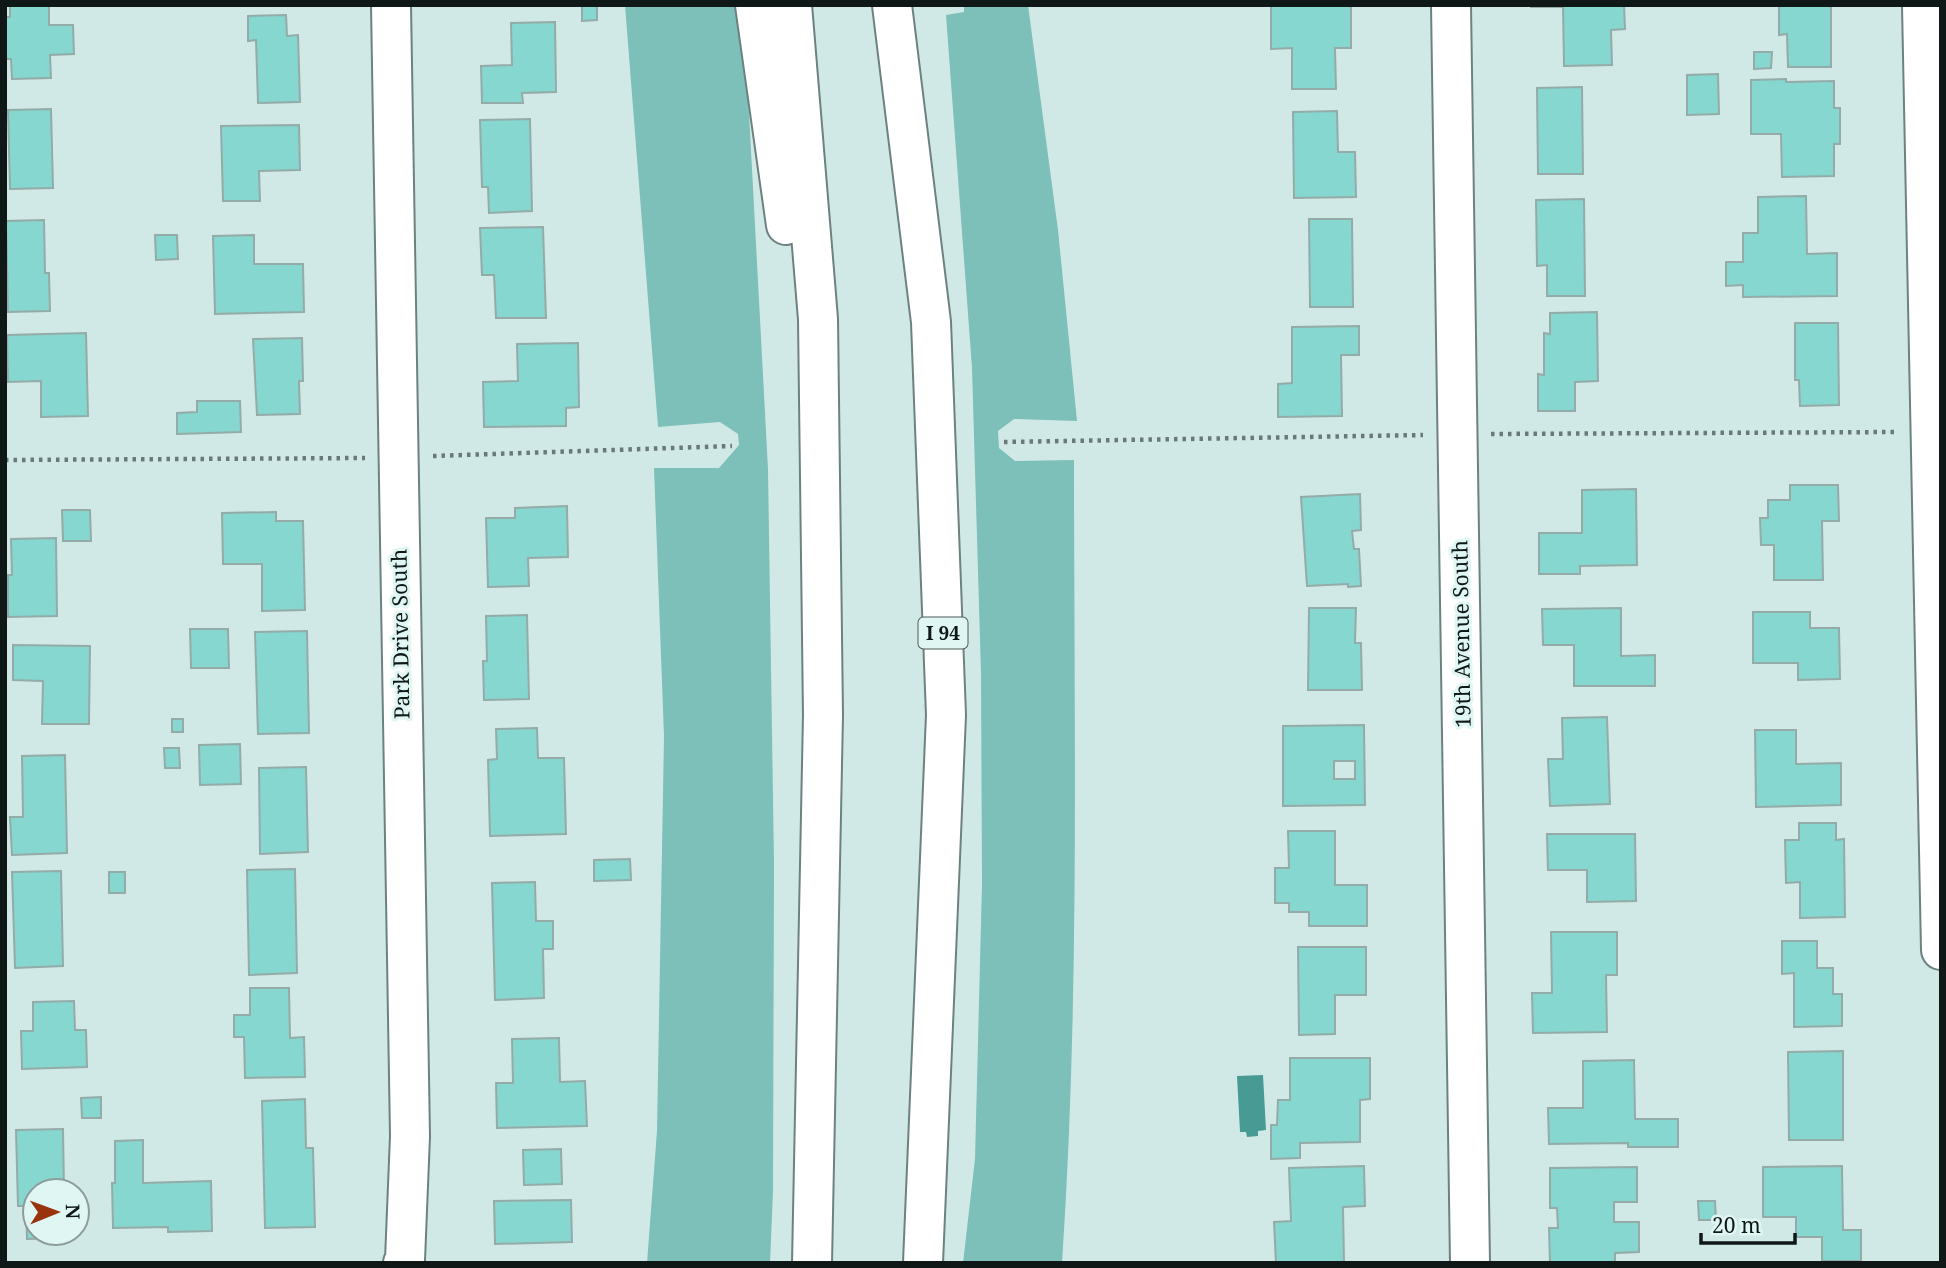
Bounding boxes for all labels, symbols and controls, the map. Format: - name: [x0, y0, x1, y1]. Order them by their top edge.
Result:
- street label: 19th Avenue South: [1445, 540, 1477, 728]
- street label: Park Drive South: [385, 549, 415, 719]
- road number: I 94: [918, 618, 968, 648]
- north arrow: [21, 1177, 91, 1247]
- scale bar: [1701, 1202, 1796, 1246]
- text: N: [60, 1204, 86, 1219]
- text: 20 m: [1712, 1211, 1761, 1239]

